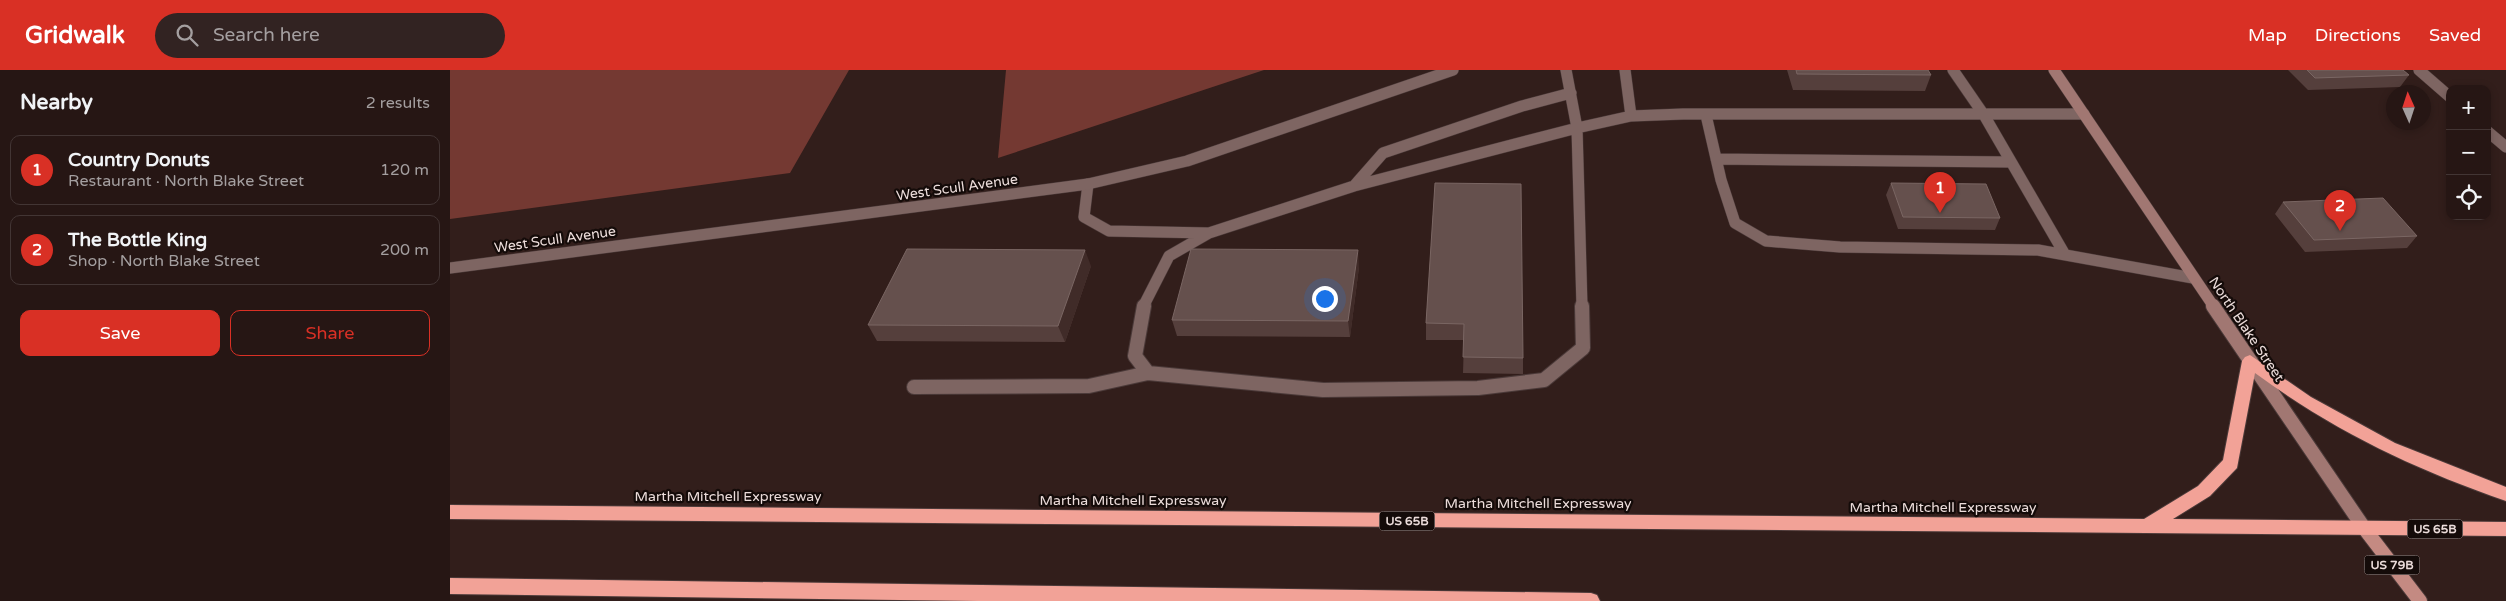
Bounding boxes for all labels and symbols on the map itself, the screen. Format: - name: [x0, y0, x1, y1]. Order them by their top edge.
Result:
- north arrow: [2386, 85, 2431, 130]
- street label: West Scull Avenue: [895, 171, 1019, 204]
- pin: 1: [1924, 172, 1956, 213]
- pin: 2: [2324, 190, 2356, 231]
- street label: West Scull Avenue: [493, 223, 617, 256]
- street label: North Blake Street: [2205, 274, 2288, 385]
- your location: [1312, 286, 1338, 312]
- street label: Martha Mitchell Expressway: [635, 488, 822, 505]
- street label: Martha Mitchell Expressway: [1040, 492, 1227, 509]
- street label: Martha Mitchell Expressway: [1445, 495, 1632, 512]
- street label: Martha Mitchell Expressway: [1850, 499, 2037, 516]
- road number: US 65B: [1380, 512, 1434, 531]
- road number: US 65B: [2408, 519, 2462, 538]
- road number: US 79B: [2364, 556, 2420, 574]

